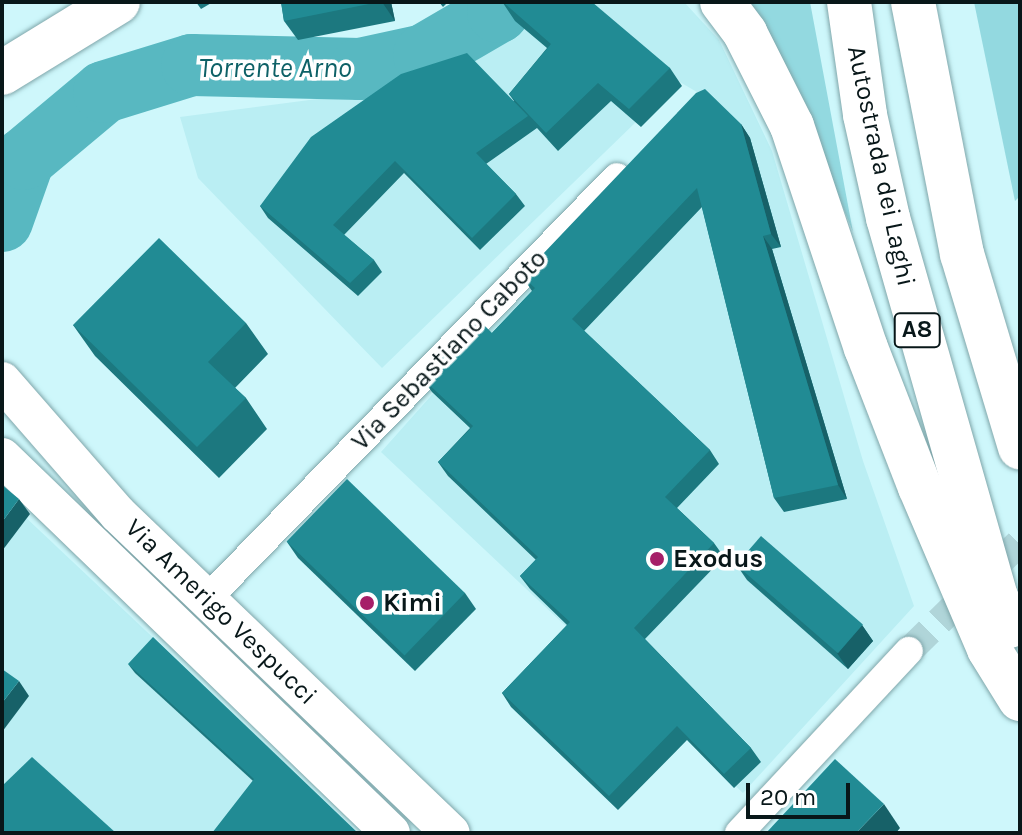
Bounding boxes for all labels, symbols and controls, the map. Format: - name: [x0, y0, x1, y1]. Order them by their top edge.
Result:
- street label: Autostrada dei Laghi: [840, 43, 922, 289]
- water label: Torrente Arno: [198, 51, 352, 85]
- street label: Via Sebastiano Caboto: [345, 243, 553, 457]
- road number: A8: [893, 310, 941, 350]
- street label: Via Amerigo Vespucci: [119, 513, 323, 711]
- place label: Exodus: [673, 543, 763, 575]
- marker: Exodus: [648, 550, 666, 568]
- place label: Kimi: [383, 587, 442, 619]
- marker: Kimi: [358, 594, 376, 612]
- scale bar: [750, 767, 854, 817]
- text: 20 m: [760, 783, 816, 811]

